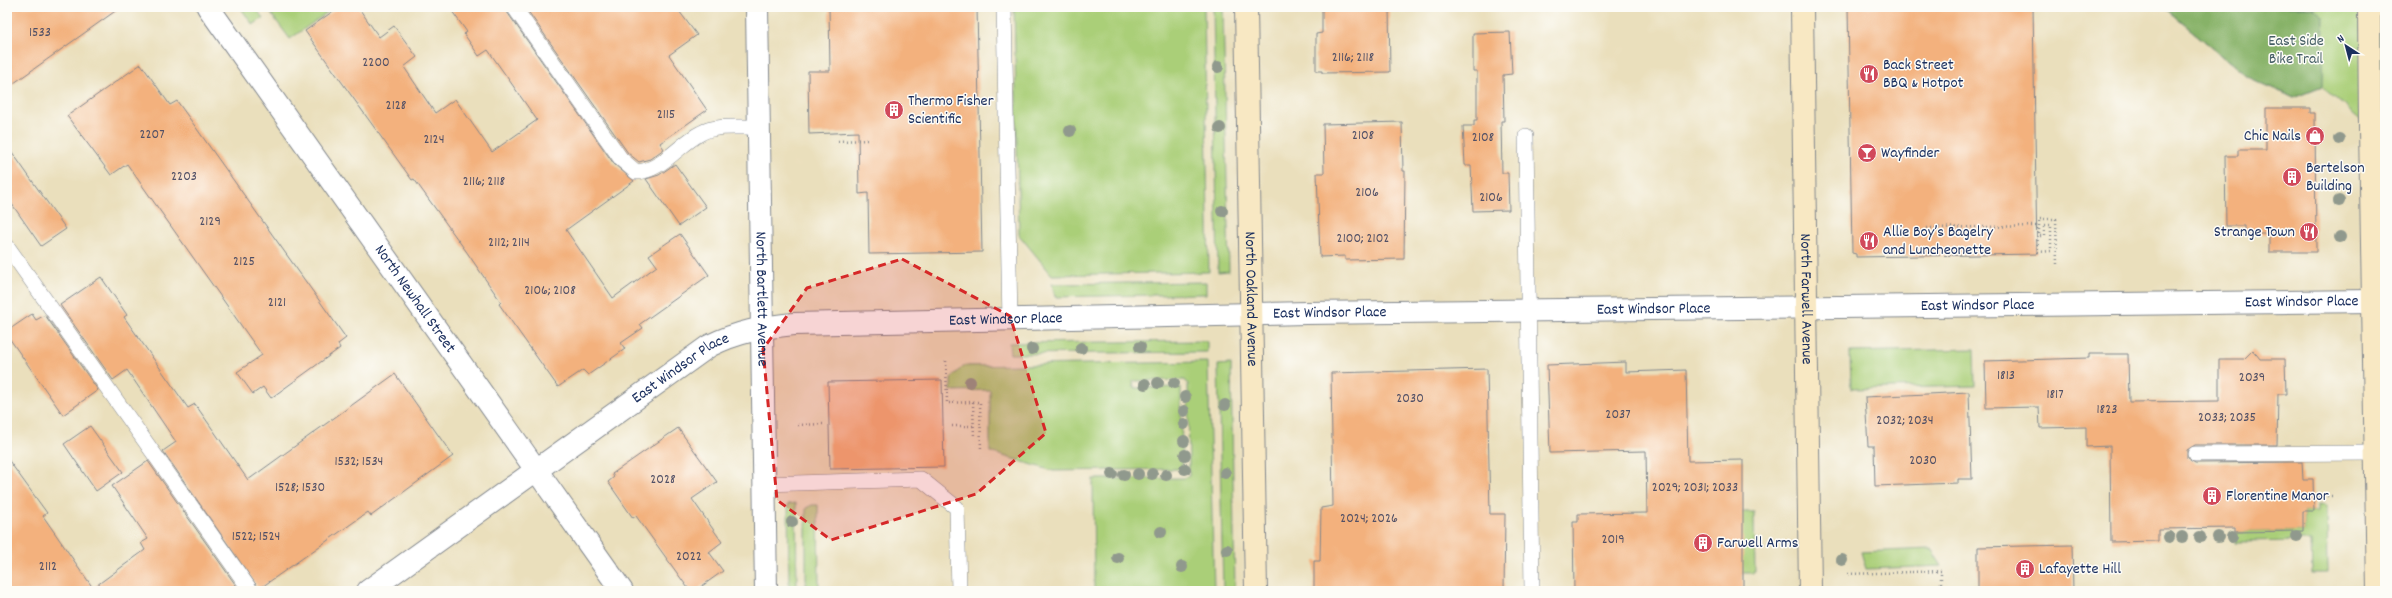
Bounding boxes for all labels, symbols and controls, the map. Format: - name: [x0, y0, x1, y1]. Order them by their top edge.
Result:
- house number: 1533: [29, 23, 51, 43]
- north arrow: [2326, 26, 2366, 66]
- park label: East Side Bike Trail: [2268, 30, 2324, 71]
- text: N: [2334, 31, 2349, 48]
- house number: 2116; 2118: [1332, 48, 1375, 68]
- house number: 2200: [362, 53, 390, 73]
- place label: Back Street BBQ & Hotpot: [1883, 54, 1964, 95]
- restaurant icon: Back Street BBQ & Hotpot: [1858, 63, 1880, 85]
- place label: Thermo Fisher Scientific: [908, 90, 994, 131]
- house number: 2128: [386, 96, 407, 116]
- building icon: Thermo Fisher Scientific: [883, 99, 905, 121]
- house number: 2115: [657, 105, 675, 125]
- house number: 2207: [139, 125, 165, 145]
- place label: Chic Nails: [2244, 125, 2301, 148]
- shop icon: Chic Nails: [2304, 125, 2326, 147]
- house number: 2108: [1352, 126, 1375, 146]
- house number: 2108: [1472, 128, 1495, 148]
- house number: 2124: [423, 130, 445, 150]
- bar icon: Wayfinder: [1856, 142, 1878, 164]
- place label: Wayfinder: [1881, 142, 1939, 165]
- place label: Bertelson Building: [2306, 157, 2365, 198]
- building icon: Bertelson Building: [2281, 166, 2303, 188]
- house number: 2203: [171, 167, 197, 187]
- house number: 2116; 2118: [463, 172, 506, 192]
- house number: 2106: [1355, 183, 1379, 203]
- house number: 2106: [1479, 188, 1503, 208]
- house number: 2129: [199, 212, 221, 232]
- place label: Allie Boy’s Bagelry and Luncheonette: [1883, 221, 1994, 262]
- place label: Strange Town: [2214, 221, 2295, 244]
- restaurant icon: Strange Town: [2298, 221, 2320, 243]
- house number: 2100; 2102: [1337, 229, 1389, 249]
- restaurant icon: Allie Boy’s Bagelry and Luncheonette: [1858, 230, 1880, 252]
- street label: North Bartlett Avenue: [749, 231, 774, 367]
- street label: North Oakland Avenue: [1238, 231, 1264, 367]
- house number: 2112; 2114: [488, 233, 530, 253]
- street label: North Farwell Avenue: [1794, 233, 1818, 365]
- street label: North Newhall Street: [369, 240, 462, 358]
- house number: 2125: [233, 252, 255, 272]
- house number: 2106; 2108: [524, 281, 576, 301]
- street label: East Windsor Place: [2245, 290, 2359, 314]
- house number: 2121: [268, 293, 286, 313]
- street label: East Windsor Place: [1921, 293, 2035, 318]
- street label: East Windsor Place: [1597, 297, 1711, 321]
- street label: East Windsor Place: [1273, 301, 1387, 325]
- street label: East Windsor Place: [949, 307, 1063, 332]
- street label: East Windsor Place: [627, 327, 732, 409]
- house number: 1813: [1997, 366, 2015, 386]
- house number: 2039: [2239, 368, 2265, 388]
- house number: 1817: [2046, 385, 2064, 405]
- house number: 2030: [1396, 389, 1424, 409]
- house number: 1823: [2096, 400, 2118, 420]
- house number: 2037: [1605, 405, 1631, 425]
- house number: 2033; 2035: [2198, 408, 2256, 428]
- house number: 2032; 2034: [1876, 411, 1934, 431]
- house number: 2030: [1909, 451, 1937, 471]
- house number: 1532; 1534: [335, 452, 383, 472]
- house number: 2028: [650, 470, 676, 490]
- house number: 1528; 1530: [275, 478, 325, 498]
- house number: 2029; 2031; 2033: [1652, 478, 1738, 498]
- building icon: Florentine Manor: [2201, 485, 2223, 507]
- place label: Florentine Manor: [2226, 485, 2329, 508]
- house number: 2024; 2026: [1340, 509, 1398, 529]
- house number: 1522; 1524: [232, 527, 280, 547]
- house number: 2019: [1601, 530, 1625, 550]
- building icon: Farwell Arms: [1692, 532, 1714, 554]
- place label: Farwell Arms: [1717, 532, 1799, 555]
- house number: 2022: [676, 547, 702, 567]
- house number: 2112: [39, 557, 57, 577]
- building icon: Lafayette Hill: [2014, 558, 2036, 580]
- place label: Lafayette Hill: [2039, 558, 2121, 581]

